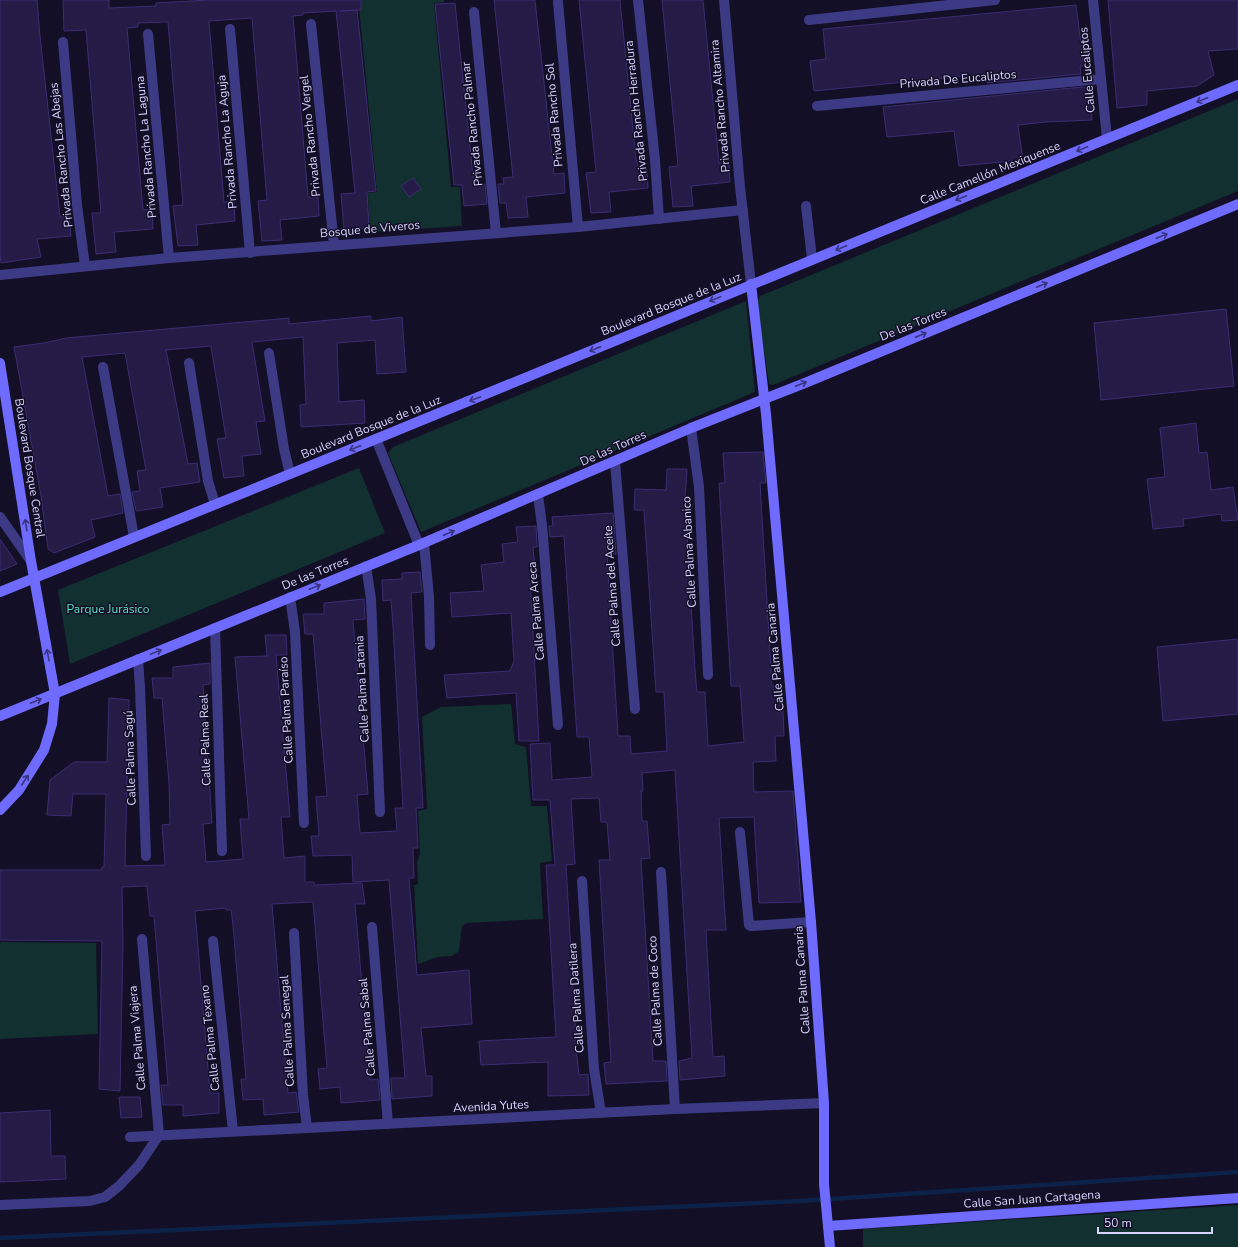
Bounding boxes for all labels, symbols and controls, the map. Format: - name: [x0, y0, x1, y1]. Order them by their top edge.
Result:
- street label: Calle Eucaliptos: [1075, 26, 1099, 114]
- street label: Privada Rancho Altamira: [706, 39, 734, 173]
- street label: Privada Rancho Herradura: [621, 40, 651, 182]
- street label: Privada Rancho Palmar: [457, 60, 486, 187]
- street label: Privada Rancho Sol: [541, 62, 567, 168]
- street label: Privada De Eucaliptos: [899, 66, 1017, 92]
- street label: Privada Rancho La Aguja: [213, 74, 241, 210]
- street label: Privada Rancho Vergel: [296, 74, 324, 197]
- street label: Privada Rancho La Laguna: [132, 75, 160, 219]
- street label: Privada Rancho Las Abejas: [45, 82, 77, 228]
- one-way arrow: [1196, 96, 1208, 104]
- street label: Calle Camellón Mexiquense: [917, 137, 1063, 209]
- one-way arrow: [1076, 145, 1088, 153]
- one-way arrow: [956, 195, 968, 203]
- street label: Bosque de Viveros: [319, 217, 421, 241]
- one-way arrow: [1155, 231, 1167, 239]
- one-way arrow: [836, 244, 848, 252]
- street label: Boulevard Bosque de la Luz: [598, 268, 744, 340]
- one-way arrow: [1035, 281, 1047, 289]
- one-way arrow: [710, 296, 722, 304]
- street label: De las Torres: [877, 303, 949, 345]
- one-way arrow: [915, 331, 927, 338]
- one-way arrow: [590, 346, 602, 353]
- one-way arrow: [795, 380, 807, 388]
- street label: Boulevard Bosque de la Luz: [298, 391, 444, 463]
- one-way arrow: [470, 395, 482, 403]
- street label: Boulevard Bosque Central: [11, 397, 49, 539]
- street label: De las Torres: [577, 426, 649, 470]
- one-way arrow: [349, 445, 361, 452]
- street label: Calle Palma Abanico: [678, 496, 700, 608]
- one-way arrow: [22, 519, 30, 532]
- street label: Calle Palma del Aceite: [600, 525, 624, 647]
- one-way arrow: [442, 528, 454, 536]
- street label: De las Torres: [279, 552, 351, 594]
- street label: Calle Palma Areca: [524, 561, 548, 661]
- one-way arrow: [309, 582, 321, 590]
- park label: Parque Jurásico: [67, 601, 150, 617]
- street label: Calle Palma Canaria: [762, 602, 788, 712]
- street label: Calle Palma Latania: [351, 635, 373, 743]
- one-way arrow: [150, 647, 162, 655]
- one-way arrow: [44, 649, 52, 662]
- street label: Calle Palma Paraíso: [275, 656, 297, 764]
- street label: Calle Palma Real: [195, 693, 215, 786]
- one-way arrow: [30, 697, 42, 705]
- street label: Calle Palma Sagú: [120, 710, 140, 806]
- one-way arrow: [21, 775, 29, 786]
- street label: Calle Palma Canaria: [790, 925, 814, 1035]
- street label: Calle Palma de Coco: [644, 935, 666, 1047]
- street label: Calle Palma Datilera: [564, 942, 588, 1054]
- street label: Calle Palma Senegal: [276, 974, 298, 1087]
- street label: Calle Palma Sabal: [355, 977, 379, 1077]
- street label: Calle Palma Texano: [196, 984, 224, 1092]
- street label: Calle Palma Viajera: [124, 985, 150, 1091]
- street label: Avenida Yutes: [453, 1096, 530, 1116]
- street label: Calle San Juan Cartagena: [963, 1186, 1101, 1212]
- scale bar: [1098, 1209, 1212, 1235]
- text: 50 m: [1104, 1215, 1132, 1231]

